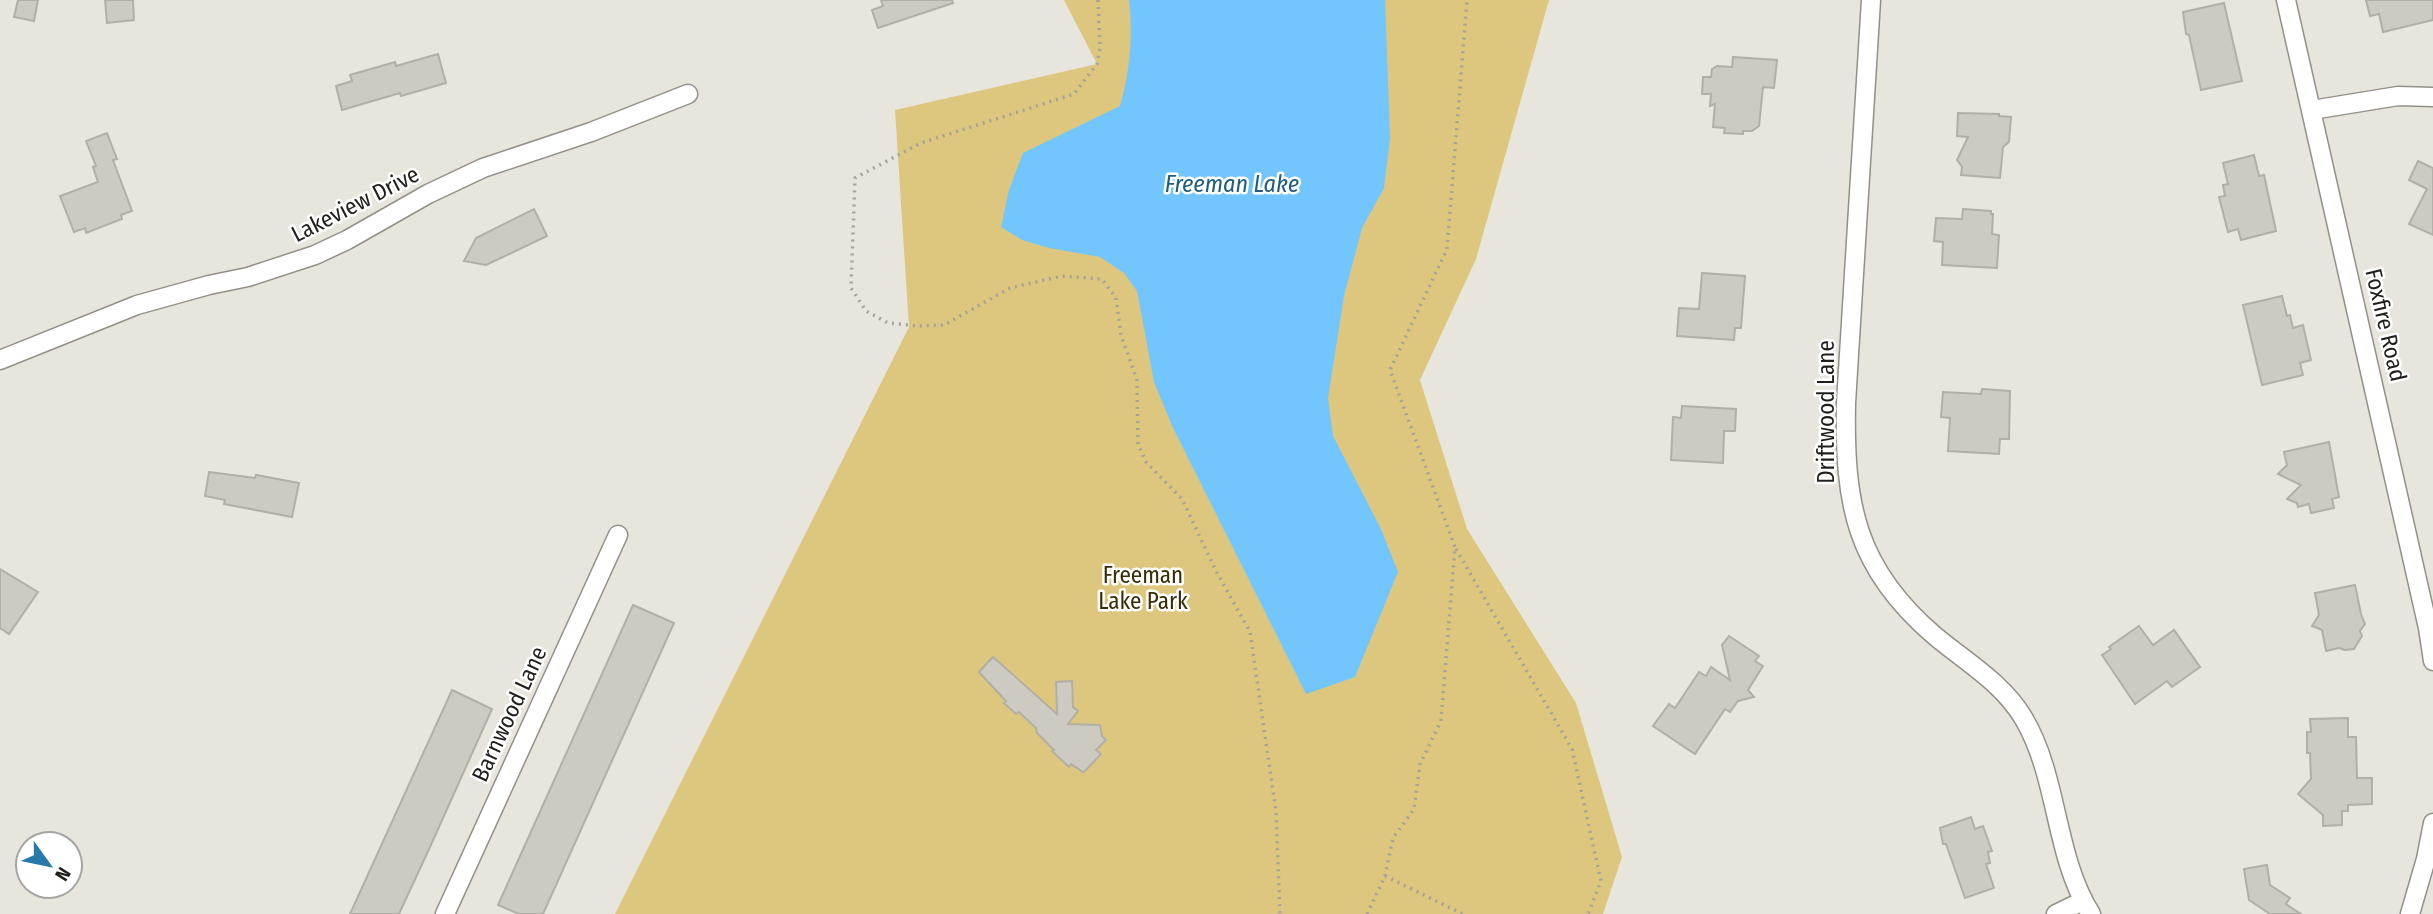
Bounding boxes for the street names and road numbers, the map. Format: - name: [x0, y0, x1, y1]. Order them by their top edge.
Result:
- street label: Lakeview Drive: [286, 160, 424, 248]
- street label: Foxfire Road: [2359, 266, 2413, 384]
- street label: Driftwood Lane: [1812, 340, 1840, 484]
- street label: Barnwood Lane: [466, 642, 552, 786]

